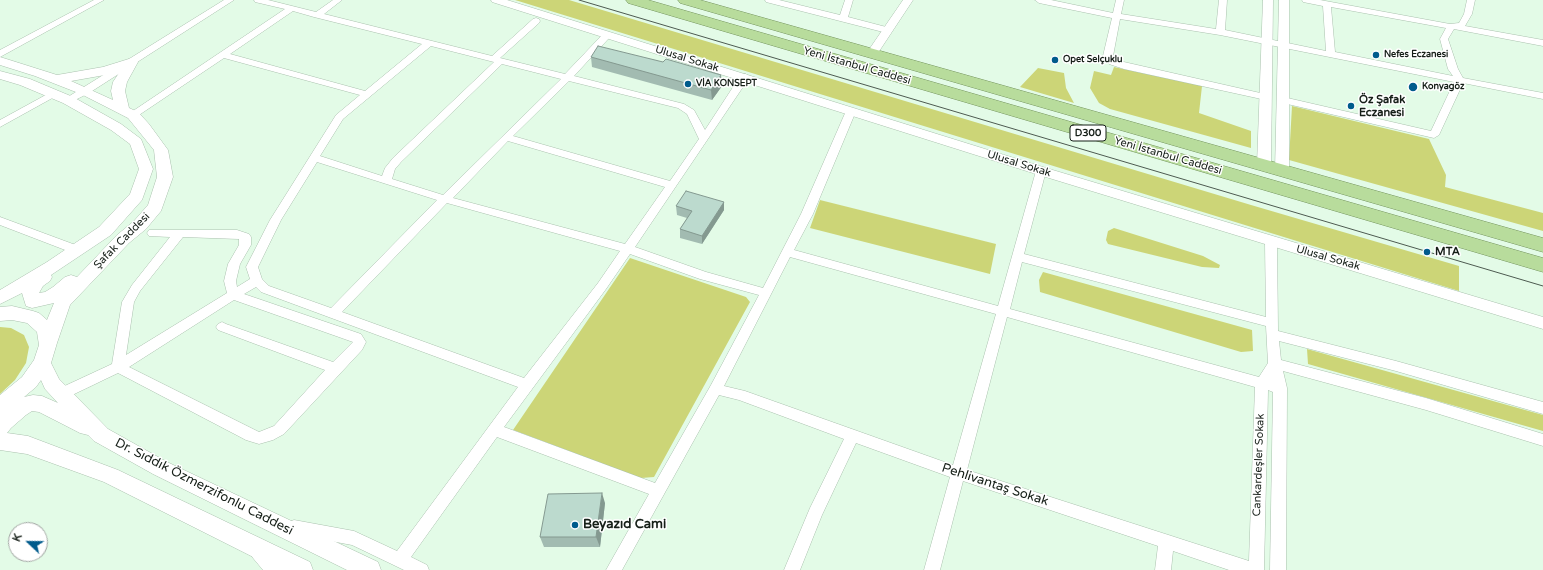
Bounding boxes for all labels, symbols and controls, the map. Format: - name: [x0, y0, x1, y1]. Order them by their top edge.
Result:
- street label: Ulusal Sokak: [653, 43, 721, 75]
- street label: Yeni İstanbul Caddesi: [802, 44, 912, 88]
- marker: Nefes Eczanesi: [1371, 50, 1381, 60]
- place label: Nefes Eczanesi: [1384, 50, 1448, 60]
- marker: Opet Selçuklu: [1050, 55, 1060, 65]
- place label: Opet Selçuklu: [1063, 55, 1123, 65]
- marker: VİA KONSEPT: [683, 79, 693, 89]
- place label: VİA KONSEPT: [696, 79, 757, 89]
- marker: Konyagöz: [1407, 81, 1419, 93]
- place label: Konyagöz: [1422, 82, 1464, 92]
- place label: Öz Şafak Eczanesi: [1359, 93, 1405, 119]
- marker: Öz Şafak Eczanesi: [1346, 101, 1356, 111]
- road number: D300: [1070, 125, 1106, 141]
- street label: Yeni İstanbul Caddesi: [1113, 134, 1223, 178]
- street label: Ulusal Sokak: [985, 148, 1053, 180]
- street label: Şafak Caddesi: [91, 210, 153, 272]
- street label: Ulusal Sokak: [1294, 243, 1362, 273]
- place label: MTA: [1435, 245, 1460, 259]
- marker: MTA: [1422, 247, 1432, 257]
- street label: Cankardeşler Sokak: [1251, 413, 1267, 517]
- street label: Dr. Sıddık Özmerzifonlu Caddesi: [112, 435, 296, 539]
- street label: Pehlivantaş Sokak: [940, 460, 1050, 510]
- place label: Beyazıd Cami: [583, 517, 666, 533]
- marker: Beyazıd Cami: [570, 520, 580, 530]
- north arrow: [8, 522, 48, 562]
- text: K: [10, 532, 25, 544]

